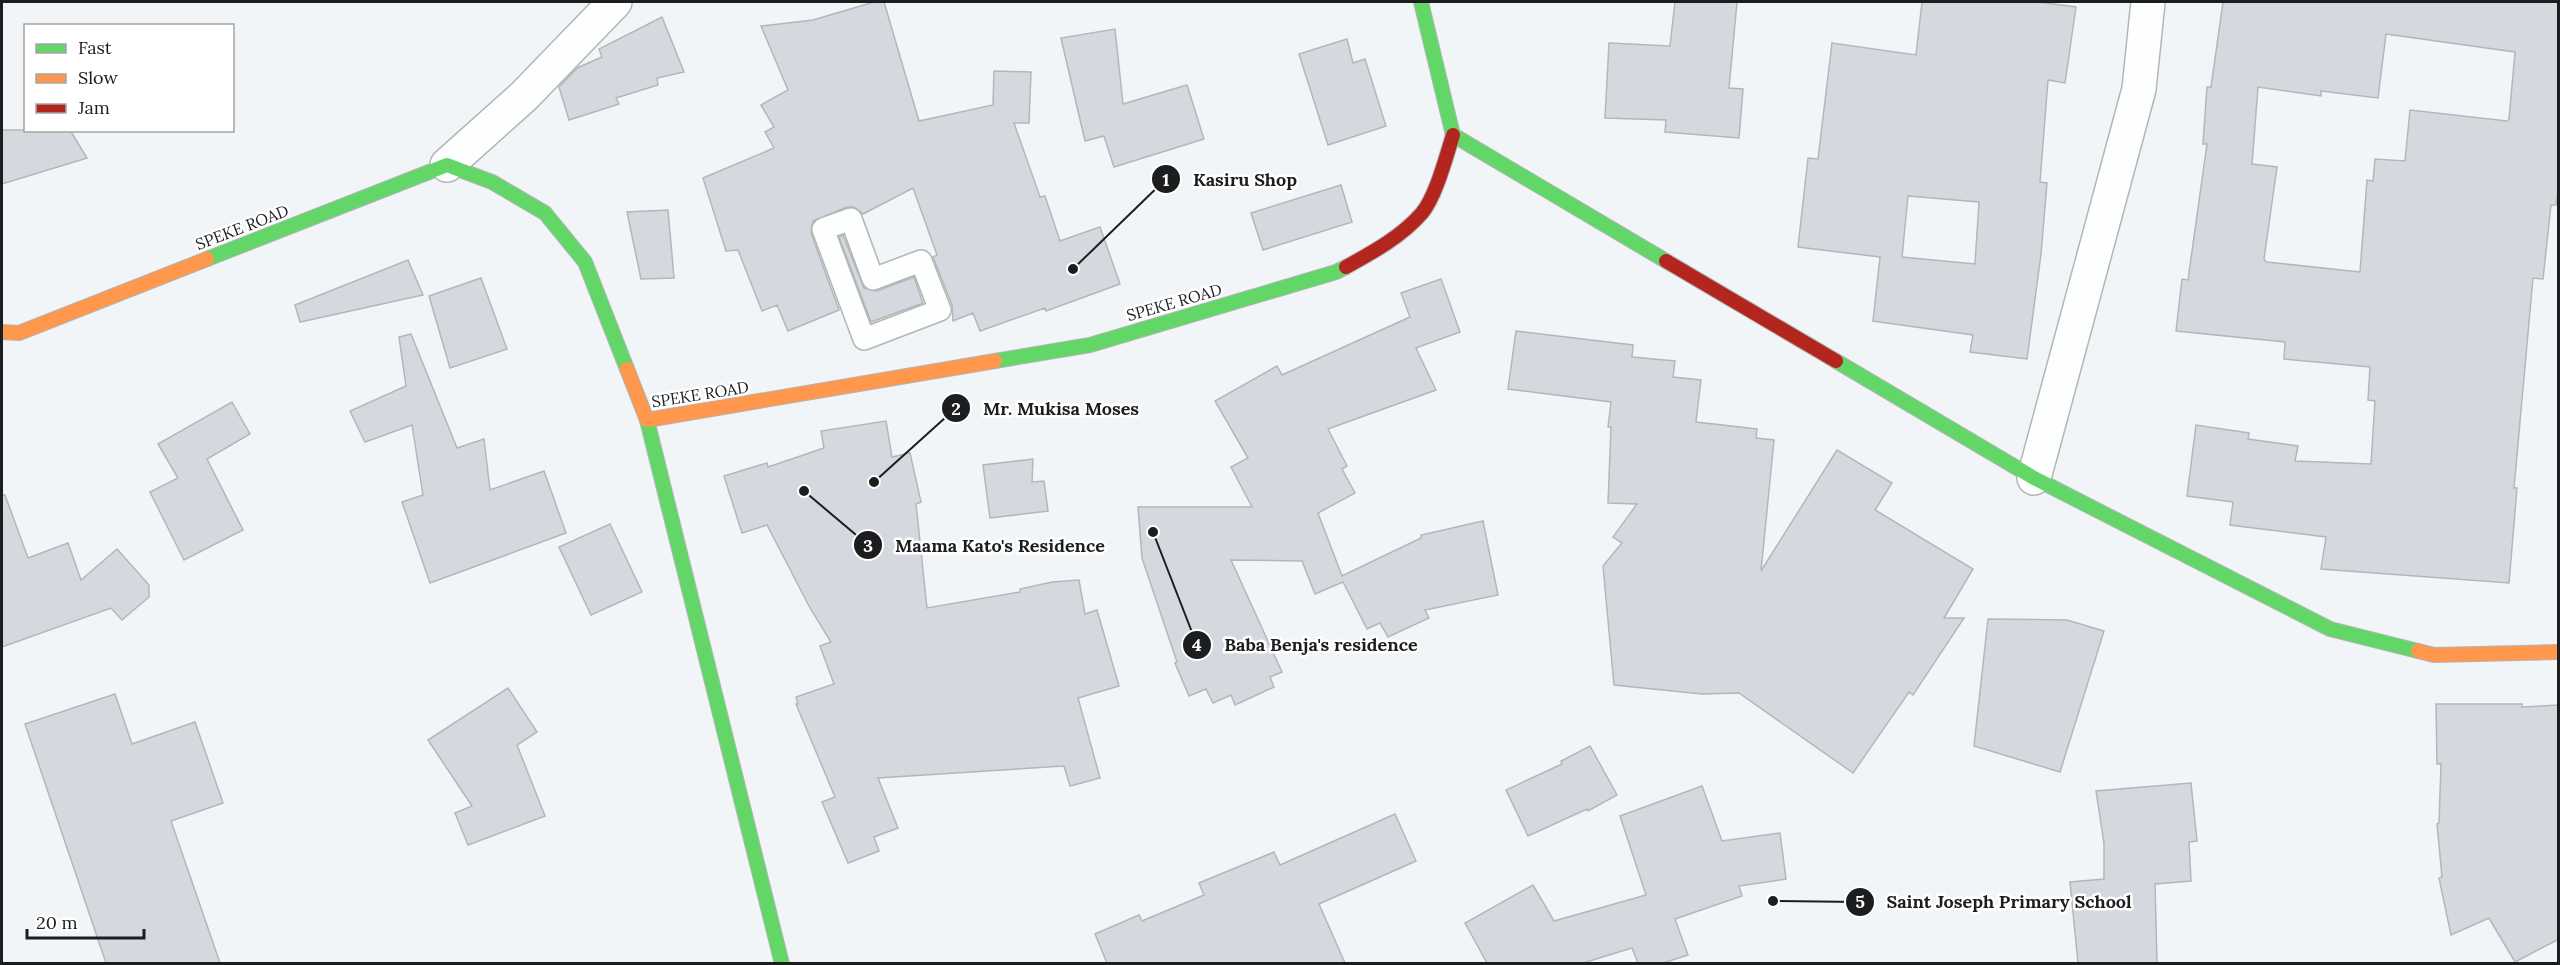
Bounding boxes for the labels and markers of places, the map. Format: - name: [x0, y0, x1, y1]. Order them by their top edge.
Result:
- callout: Kasiru Shop: [1151, 161, 1309, 197]
- callout: Mr. Mukisa Moses: [941, 390, 1151, 426]
- callout: Maama Kato's Residence: [853, 527, 1118, 563]
- callout: Baba Benja's residence: [1182, 627, 1430, 663]
- callout: Saint Joseph Primary School: [1845, 884, 2144, 920]

